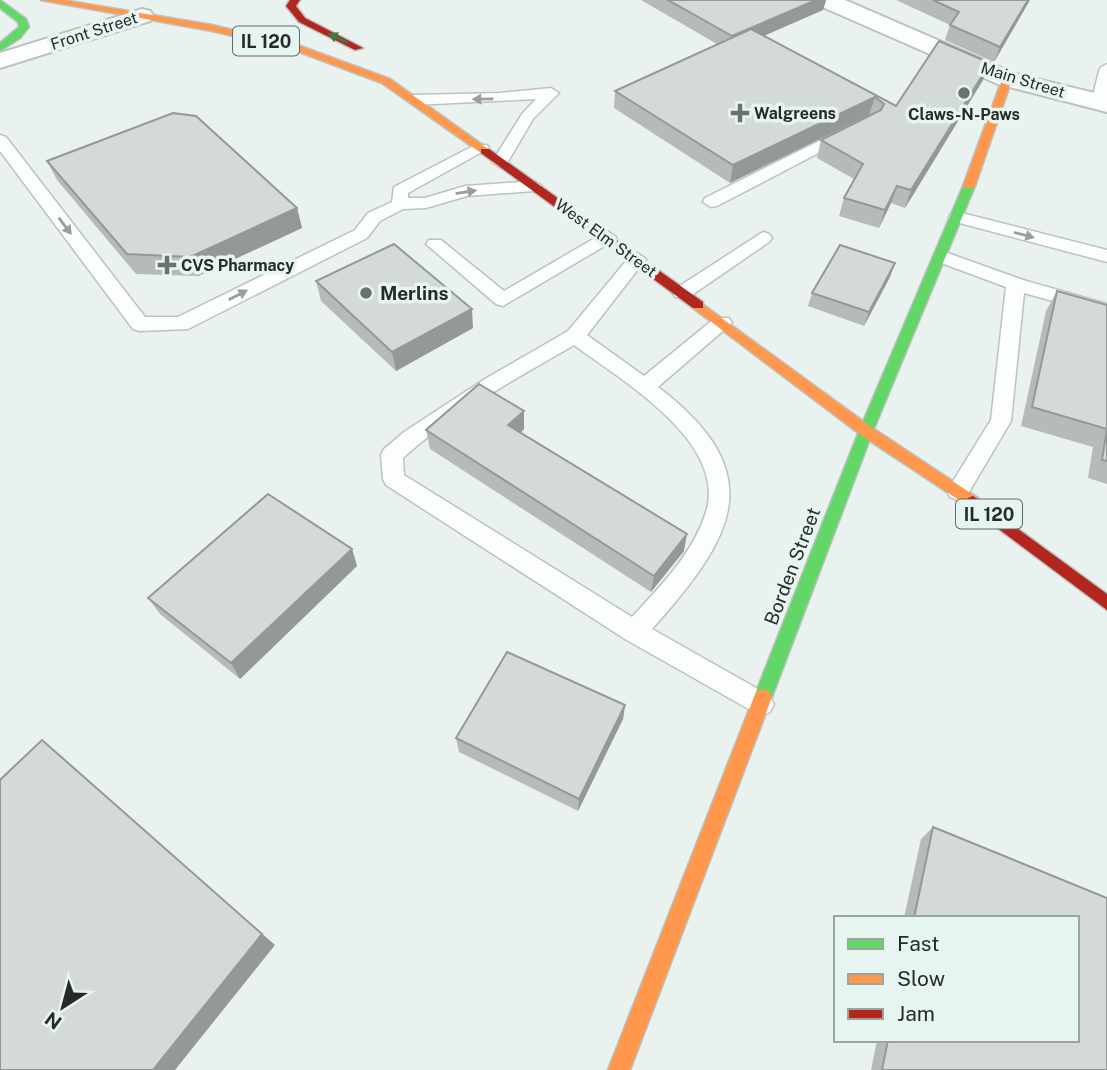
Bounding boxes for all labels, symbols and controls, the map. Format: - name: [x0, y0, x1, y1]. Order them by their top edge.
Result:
- street label: Front Street: [48, 8, 140, 54]
- road number: IL 120: [233, 26, 299, 56]
- one-way arrow: [328, 33, 348, 44]
- street label: Main Street: [979, 58, 1067, 102]
- marker: Claws-N-Paws: [956, 85, 972, 101]
- one-way arrow: [472, 93, 494, 104]
- place label: Walgreens: [754, 104, 836, 123]
- marker: Walgreens: [732, 105, 748, 121]
- place label: Claws-N-Paws: [908, 105, 1020, 124]
- one-way arrow: [455, 186, 477, 197]
- street label: West Elm Street: [552, 195, 660, 281]
- one-way arrow: [58, 217, 73, 235]
- one-way arrow: [1014, 230, 1036, 241]
- place label: CVS Pharmacy: [181, 256, 294, 275]
- marker: CVS Pharmacy: [159, 257, 175, 273]
- place label: Merlins: [380, 282, 448, 304]
- marker: Merlins: [358, 285, 374, 301]
- one-way arrow: [228, 290, 248, 301]
- road number: IL 120: [956, 500, 1022, 528]
- street label: Borden Street: [760, 504, 824, 628]
- legend: [834, 916, 1079, 1042]
- text: Fast: [897, 931, 939, 956]
- text: Slow: [897, 966, 945, 991]
- north arrow: [28, 972, 98, 1042]
- text: Jam: [897, 1001, 935, 1026]
- text: N: [41, 1007, 65, 1034]

